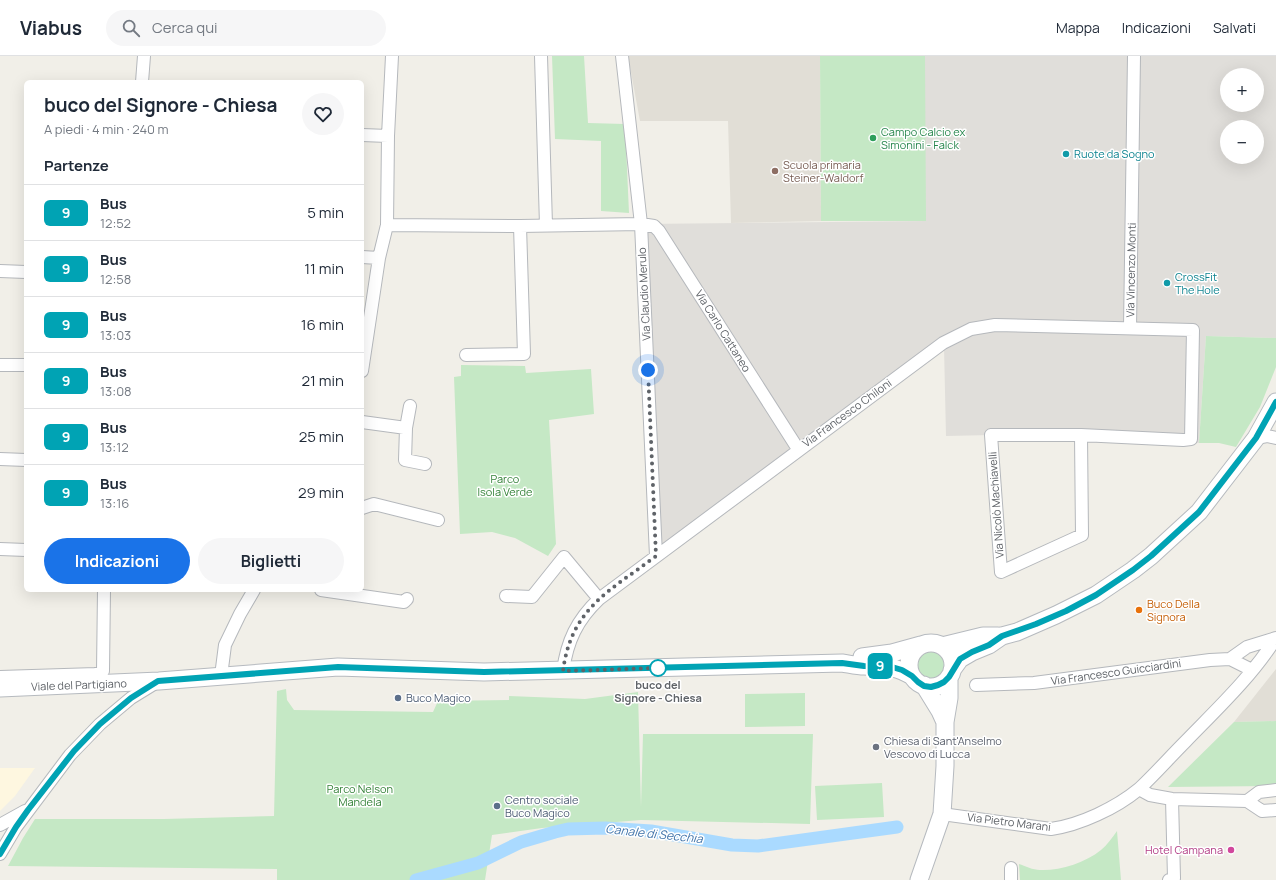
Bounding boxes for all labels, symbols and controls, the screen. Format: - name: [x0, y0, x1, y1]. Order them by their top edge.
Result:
- search box: [106, 10, 386, 46]
- text: Viabus: [20, 15, 82, 41]
- icon: search: [120, 17, 142, 39]
- text: Cerca qui: [152, 17, 218, 38]
- text: Mappa: [1056, 18, 1100, 37]
- text: Indicazioni: [1122, 18, 1191, 37]
- text: Salvati: [1213, 18, 1256, 37]
- map controls: [1220, 68, 1264, 164]
- button: +: [1220, 68, 1264, 112]
- text: buco del Signore - Chiesa: [44, 92, 277, 118]
- button: heart: [302, 93, 344, 135]
- text: A piedi · 4 min · 240 m: [44, 120, 169, 138]
- button: −: [1220, 120, 1264, 164]
- place label: Campo Calcio ex Simonini - Falck: [881, 124, 965, 152]
- marker: Campo Calcio ex Simonini - Falck: [868, 133, 878, 143]
- place label: Ruote da Sogno: [1074, 146, 1155, 161]
- marker: Ruote da Sogno: [1061, 149, 1071, 159]
- text: Partenze: [44, 155, 109, 176]
- place label: Scuola primaria Steiner-Waldorf: [783, 157, 863, 185]
- marker: Scuola primaria Steiner-Waldorf: [770, 166, 780, 176]
- text: Bus: [100, 193, 127, 214]
- text: 5 min: [307, 202, 344, 223]
- text: 9: [62, 203, 70, 222]
- text: 12:52: [100, 214, 131, 232]
- street label: Via Vincenzo Monti: [1122, 222, 1139, 318]
- street label: Via Claudio Merulo: [634, 246, 653, 341]
- text: Bus: [100, 249, 127, 270]
- text: 11 min: [304, 258, 344, 279]
- text: 9: [62, 259, 70, 278]
- place label: CrossFit The Hole: [1175, 269, 1220, 297]
- text: 12:58: [100, 270, 131, 288]
- marker: CrossFit The Hole: [1162, 278, 1172, 288]
- street label: Via Carlo Cattaneo: [692, 287, 755, 375]
- text: Bus: [100, 305, 127, 326]
- text: 16 min: [301, 314, 344, 335]
- text: 9: [62, 315, 70, 334]
- text: 13:03: [100, 326, 131, 344]
- your location: [638, 360, 658, 380]
- text: Bus: [100, 361, 127, 382]
- text: 21 min: [301, 370, 344, 391]
- text: 9: [62, 371, 70, 390]
- street label: Via Francesco Chiloni: [799, 375, 894, 450]
- text: 13:08: [100, 382, 132, 400]
- text: Bus: [100, 417, 127, 438]
- text: 25 min: [299, 426, 344, 447]
- text: 9: [62, 427, 70, 446]
- text: 13:12: [100, 438, 129, 456]
- street label: Via Nicolò Machiavelli: [984, 451, 1007, 559]
- park label: Parco Isola Verde: [478, 471, 533, 499]
- text: Bus: [100, 473, 127, 494]
- text: 29 min: [298, 482, 344, 503]
- text: 9: [62, 483, 70, 502]
- text: 13:16: [100, 494, 129, 512]
- button: Indicazioni: [44, 538, 190, 584]
- button: Biglietti: [198, 538, 344, 584]
- place label: Buco Della Signora: [1147, 596, 1200, 624]
- marker: Buco Della Signora: [1134, 605, 1144, 615]
- line badge: 9: [867, 653, 893, 679]
- street label: Via Francesco Guicciardini: [1050, 655, 1182, 688]
- text: 9: [876, 656, 884, 675]
- marker: buco del Signore - Chiesa: [649, 659, 667, 677]
- street label: Viale del Partigiano: [31, 675, 128, 694]
- place label: buco del Signore - Chiesa: [614, 677, 702, 705]
- place label: Buco Magico: [406, 690, 471, 705]
- marker: Buco Magico: [393, 693, 403, 703]
- place label: Chiesa di Sant'Anselmo Vescovo di Lucca: [884, 733, 1002, 761]
- marker: Chiesa di Sant'Anselmo Vescovo di Lucca: [871, 742, 881, 752]
- park label: Parco Nelson Mandela: [327, 781, 393, 809]
- place label: Centro sociale Buco Magico: [505, 792, 579, 820]
- marker: Centro sociale Buco Magico: [492, 801, 502, 811]
- street label: Via Pietro Marani: [966, 809, 1052, 834]
- water label: Canale di Secchia: [605, 820, 705, 847]
- place label: Hotel Campana: [1145, 842, 1223, 857]
- marker: Hotel Campana: [1226, 845, 1236, 855]

